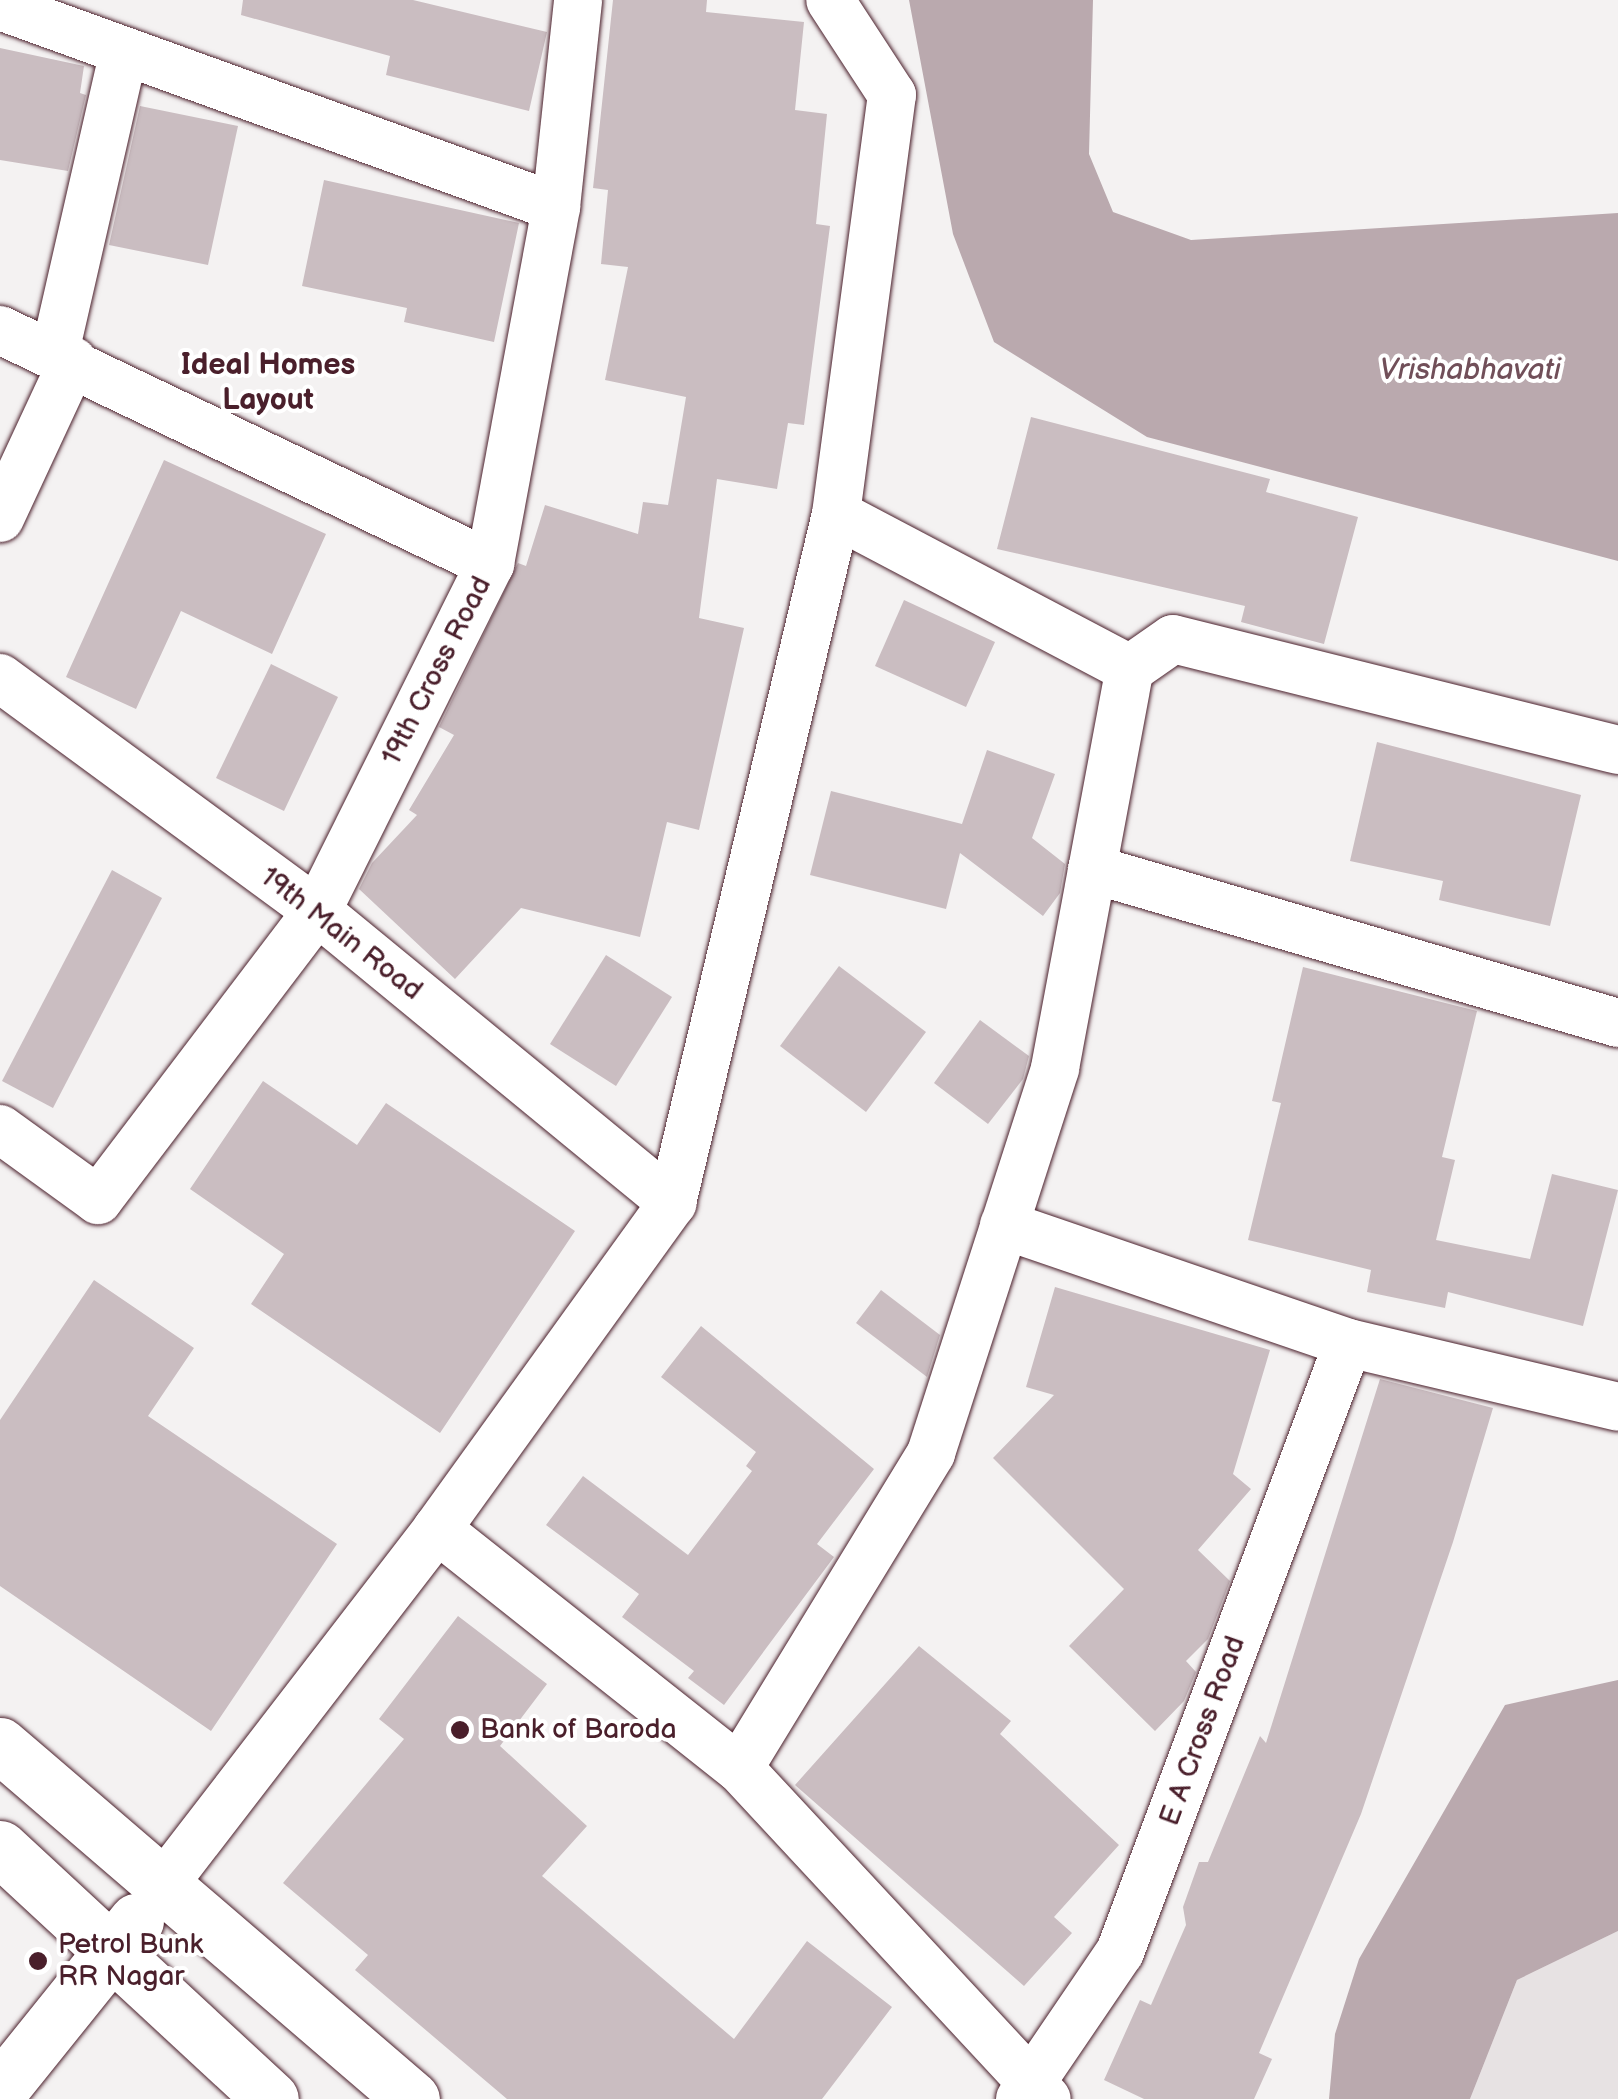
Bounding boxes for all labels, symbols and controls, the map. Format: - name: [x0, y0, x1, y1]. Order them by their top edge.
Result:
- district label: Ideal Homes Layout: [181, 347, 355, 418]
- water label: Vrishabhavati: [1379, 352, 1561, 388]
- street label: 19th Cross Road: [375, 571, 499, 771]
- street label: 19th Main Road: [253, 860, 429, 1008]
- street label: E A Cross Road: [1153, 1632, 1253, 1830]
- place label: Bank of Baroda: [480, 1713, 676, 1747]
- marker: Bank of Baroda: [449, 1719, 471, 1741]
- place label: Petrol Bunk RR Nagar: [58, 1928, 203, 1994]
- marker: Petrol Bunk RR Nagar: [27, 1950, 49, 1972]

